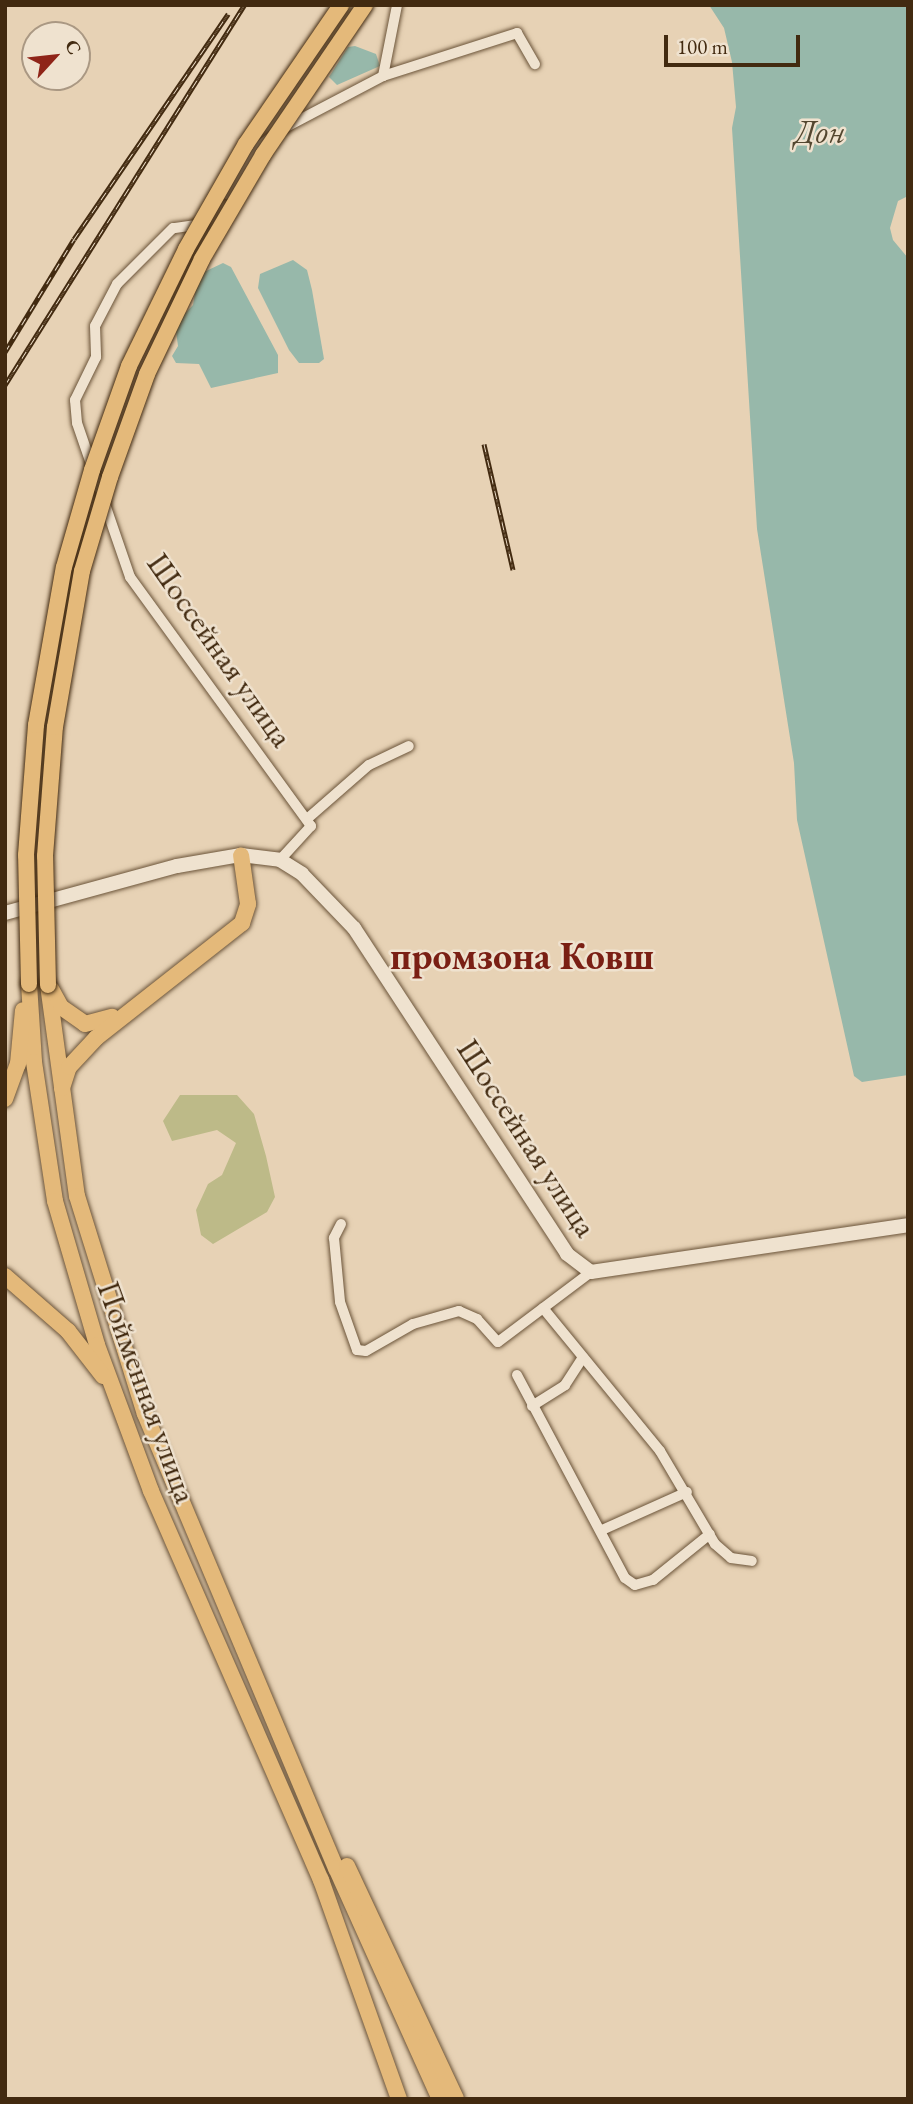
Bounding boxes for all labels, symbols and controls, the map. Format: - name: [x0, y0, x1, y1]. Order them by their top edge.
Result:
- north arrow: [21, 21, 91, 91]
- scale bar: [668, 21, 804, 65]
- text: 100 m: [677, 33, 728, 60]
- text: С: [59, 35, 88, 59]
- water label: Дон: [794, 112, 846, 152]
- street label: Шоссейная улица: [139, 546, 301, 754]
- district label: промзона Ковш: [390, 933, 654, 979]
- street label: Шоссейная улица: [449, 1032, 605, 1244]
- street label: Пойменная улица: [89, 1276, 205, 1508]

